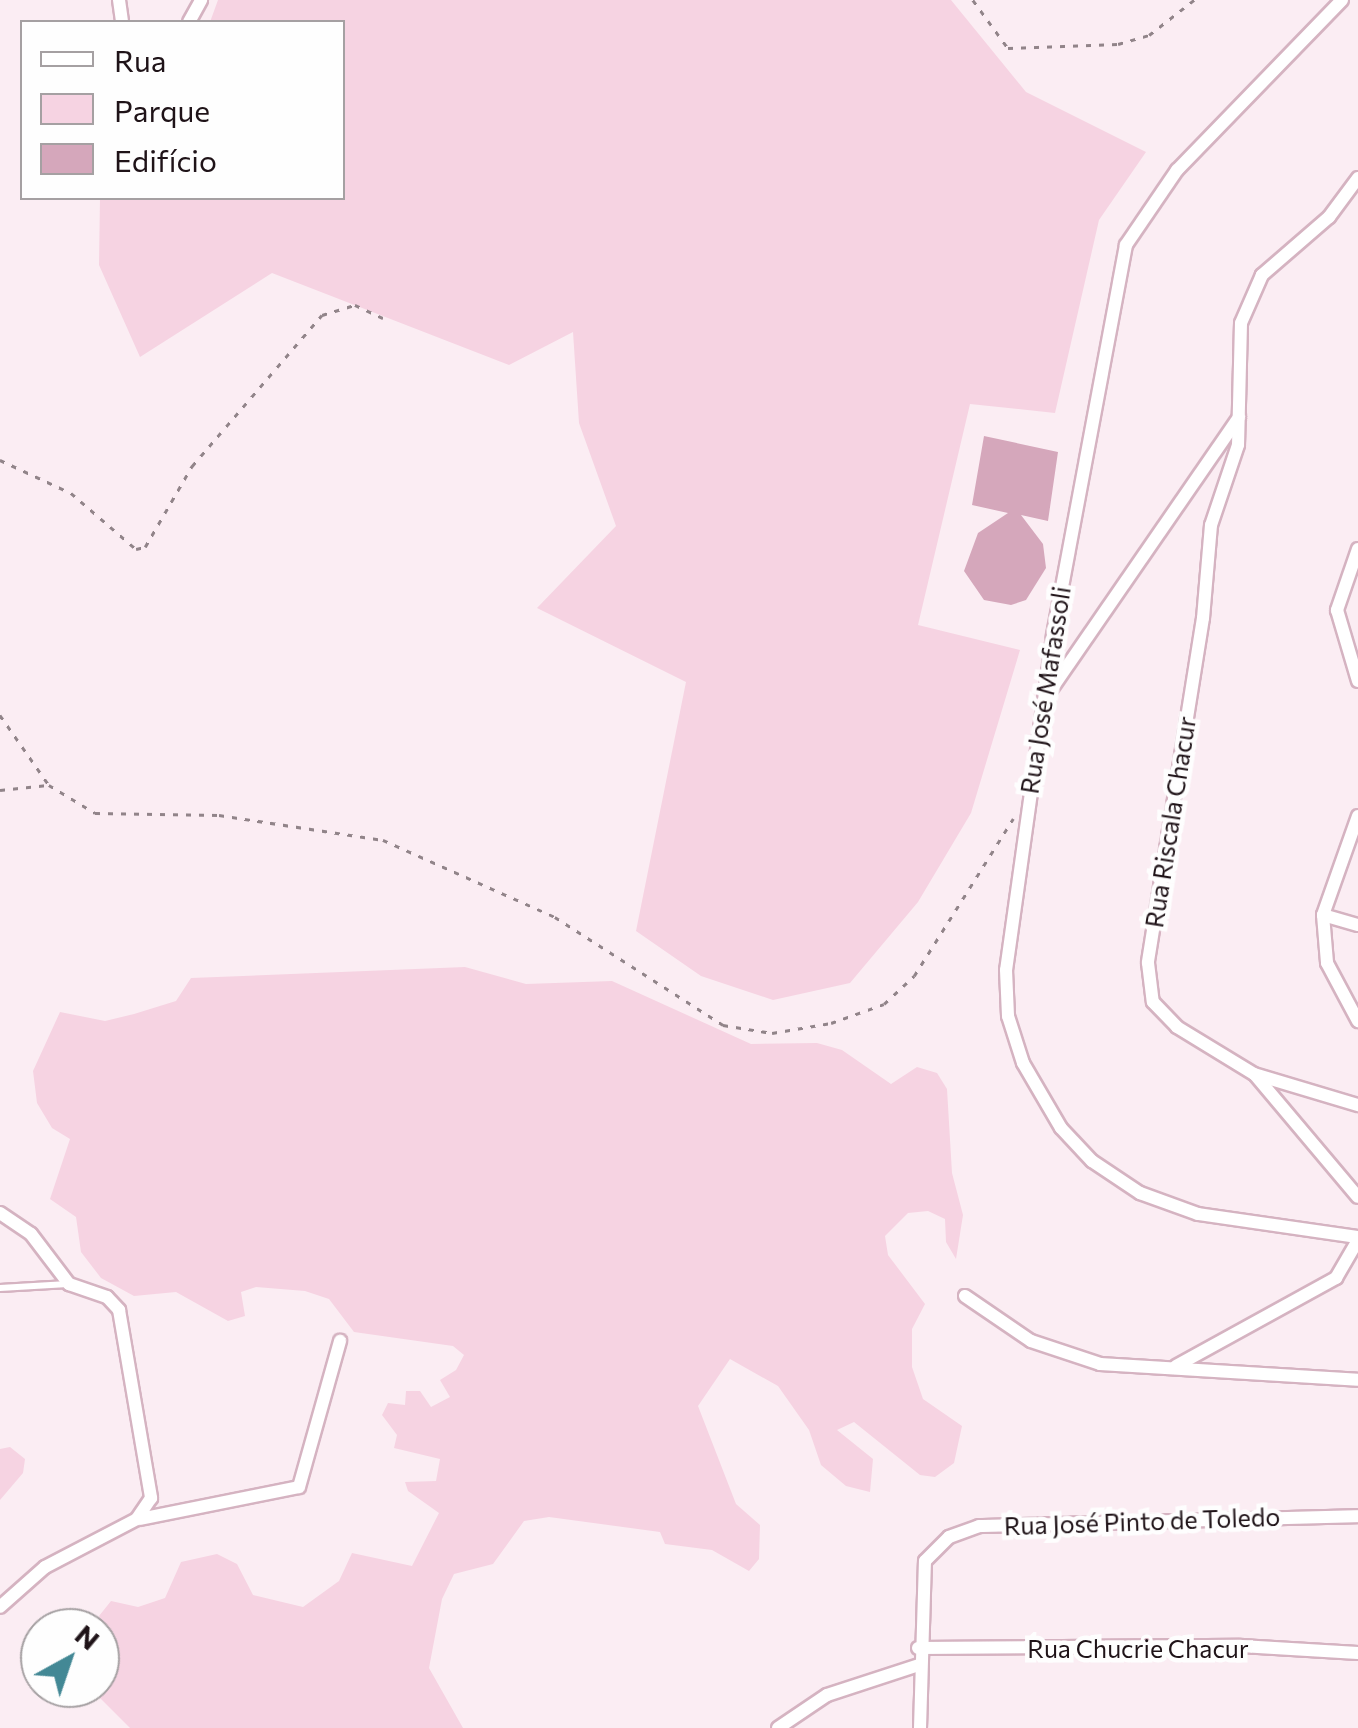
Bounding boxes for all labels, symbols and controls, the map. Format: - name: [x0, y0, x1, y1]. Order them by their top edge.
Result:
- legend: [20, 20, 345, 200]
- text: Rua: [114, 41, 166, 78]
- text: Parque: [114, 91, 210, 128]
- text: Edifício: [114, 141, 217, 178]
- street label: Rua José Mafassoli: [1014, 584, 1076, 796]
- street label: Rua Riscala Chacur: [1138, 714, 1202, 930]
- street label: Rua José Pinto de Toledo: [1003, 1501, 1281, 1541]
- north arrow: [20, 1608, 120, 1708]
- text: N: [69, 1617, 107, 1656]
- street label: Rua Chucrie Chacur: [1027, 1633, 1249, 1663]

